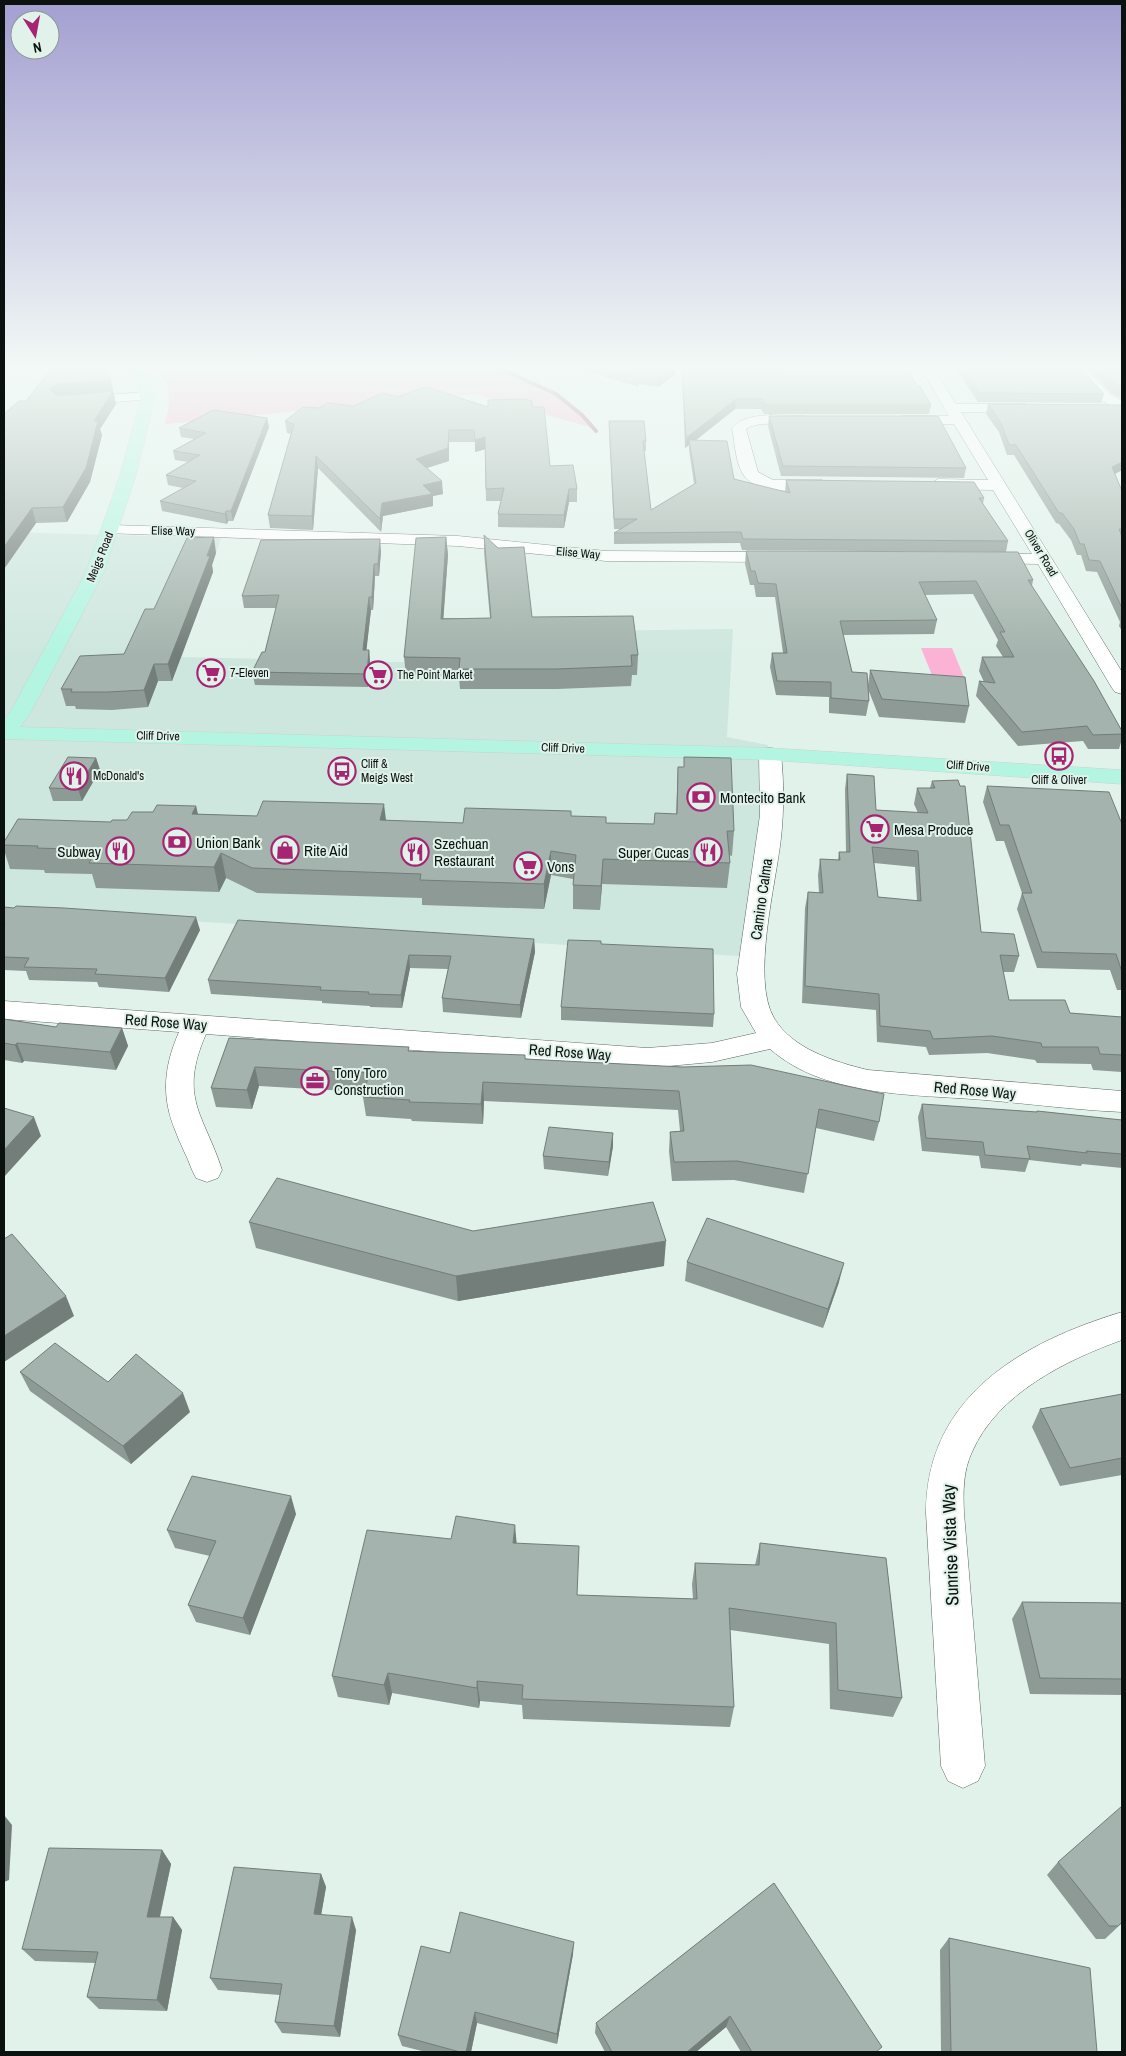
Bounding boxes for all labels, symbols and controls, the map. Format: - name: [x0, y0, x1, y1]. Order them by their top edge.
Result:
- north arrow: [10, 10, 60, 60]
- text: N: [32, 38, 43, 57]
- street label: Elise Way: [151, 523, 195, 539]
- street label: Oliver Road: [1021, 526, 1061, 580]
- street label: Meigs Road: [83, 529, 117, 585]
- street label: Elise Way: [555, 543, 601, 563]
- supermarket icon: 7-Eleven: [196, 658, 226, 688]
- supermarket icon: The Point Market: [363, 660, 393, 690]
- place label: 7-Eleven: [230, 665, 269, 681]
- place label: The Point Market: [397, 667, 473, 683]
- street label: Cliff Drive: [136, 728, 180, 744]
- street label: Cliff Drive: [541, 739, 585, 757]
- bus stop icon: Cliff & Oliver: [1044, 741, 1074, 771]
- bus stop icon: Cliff & Meigs West: [327, 756, 357, 786]
- place label: Cliff & Meigs West: [361, 756, 413, 786]
- street label: Cliff Drive: [946, 756, 990, 776]
- restaurant icon: McDonald's: [59, 761, 89, 791]
- place label: McDonald's: [93, 768, 144, 784]
- place label: Cliff & Oliver: [1031, 772, 1088, 788]
- bank icon: Montecito Bank: [686, 782, 716, 812]
- place label: Montecito Bank: [720, 787, 806, 808]
- supermarket icon: Mesa Produce: [860, 814, 890, 844]
- place label: Mesa Produce: [894, 819, 973, 840]
- bank icon: Union Bank: [162, 827, 192, 857]
- place label: Union Bank: [196, 832, 261, 853]
- place label: Szechuan Restaurant: [434, 833, 495, 871]
- shop icon: Rite Aid: [270, 835, 300, 865]
- restaurant icon: Subway: [105, 836, 135, 866]
- restaurant icon: Szechuan Restaurant: [400, 837, 430, 867]
- restaurant icon: Super Cucas: [693, 837, 723, 867]
- place label: Rite Aid: [304, 840, 348, 861]
- place label: Subway: [57, 841, 102, 862]
- place label: Super Cucas: [618, 842, 689, 863]
- supermarket icon: Vons: [513, 851, 543, 881]
- place label: Vons: [547, 856, 574, 877]
- street label: Camino Calma: [745, 857, 777, 941]
- street label: Red Rose Way: [124, 1009, 209, 1035]
- street label: Red Rose Way: [528, 1039, 613, 1065]
- place label: Tony Toro Construction: [334, 1062, 404, 1100]
- office icon: Tony Toro Construction: [300, 1066, 330, 1096]
- street label: Red Rose Way: [933, 1076, 1018, 1104]
- street label: Sunrise Vista Way: [935, 1483, 965, 1606]

